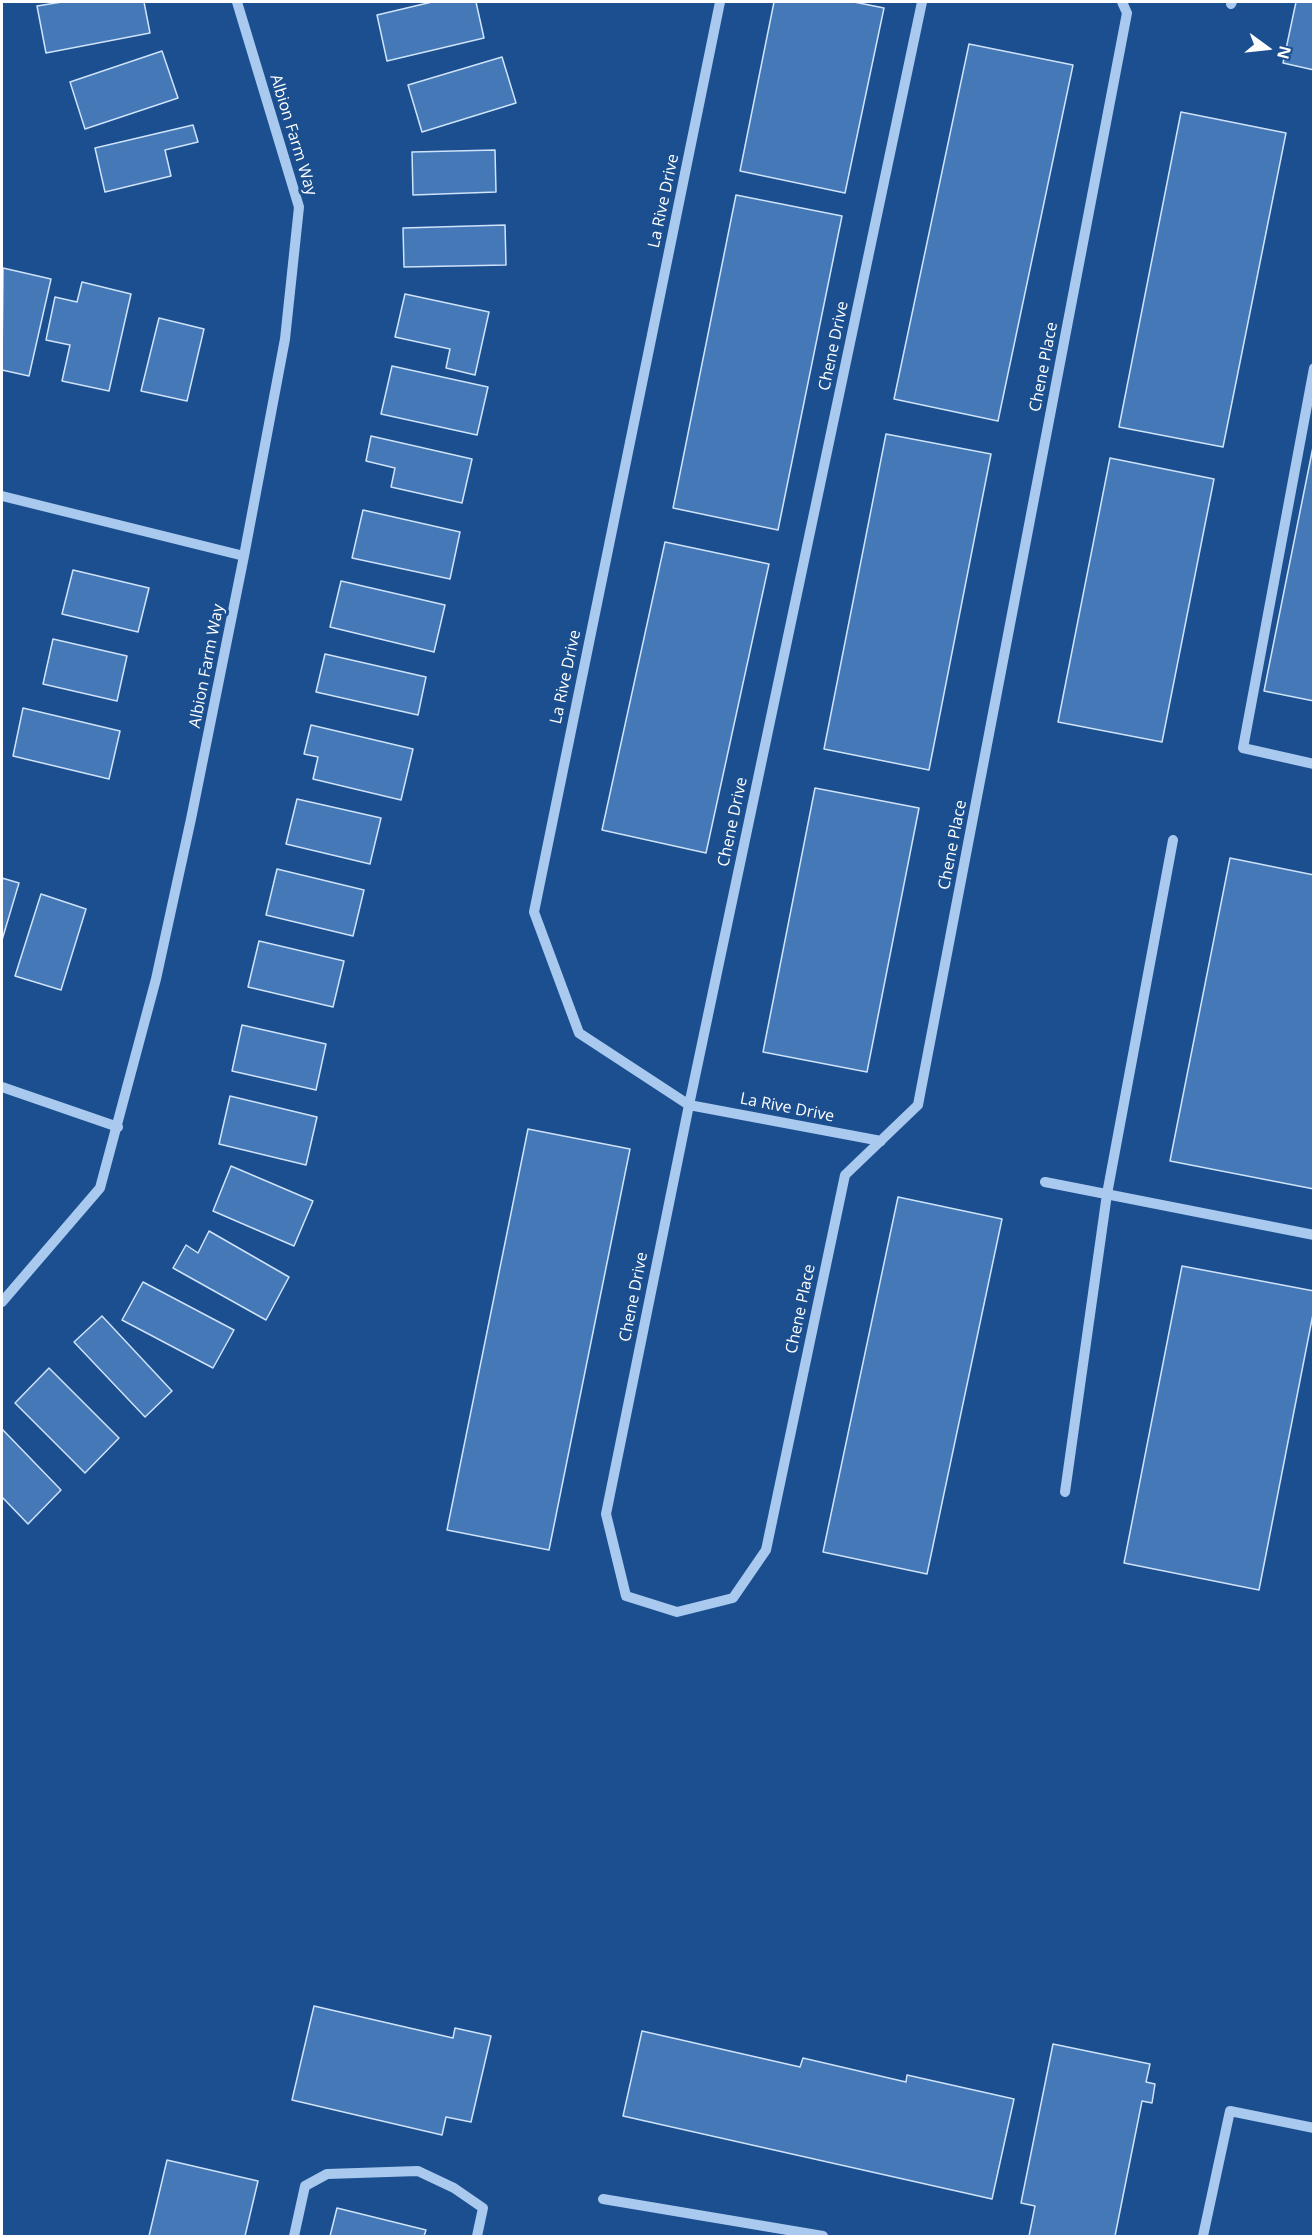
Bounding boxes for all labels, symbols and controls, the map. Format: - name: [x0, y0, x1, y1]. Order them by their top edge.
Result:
- north arrow: [1237, 18, 1297, 78]
- text: N: [1272, 44, 1297, 62]
- street label: Albion Farm Way: [265, 72, 321, 198]
- street label: La Rive Drive: [645, 152, 683, 250]
- street label: Chene Drive: [815, 300, 853, 392]
- street label: Chene Place: [1026, 320, 1062, 414]
- street label: Albion Farm Way: [186, 602, 228, 730]
- street label: La Rive Drive: [547, 628, 585, 726]
- street label: Chene Drive: [714, 776, 752, 868]
- street label: Chene Place: [935, 798, 971, 892]
- street label: La Rive Drive: [738, 1089, 836, 1127]
- street label: Chene Drive: [616, 1251, 652, 1343]
- street label: Chene Place: [782, 1262, 820, 1356]

